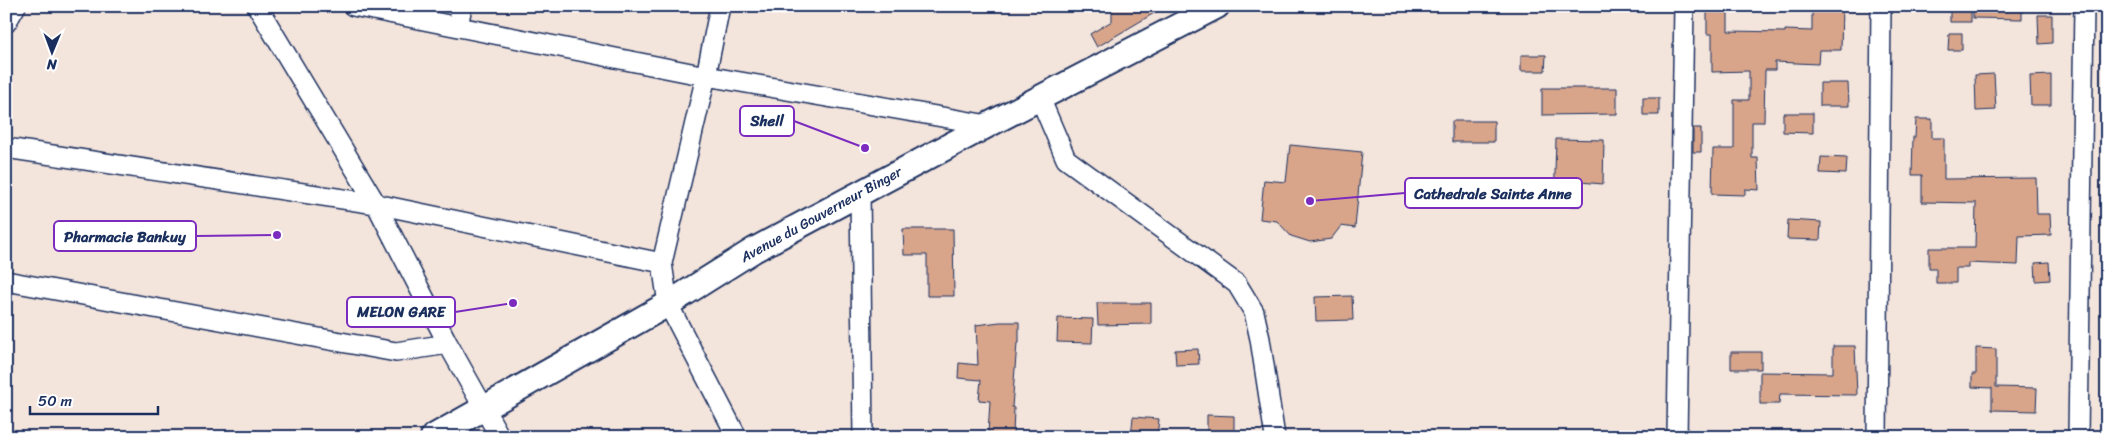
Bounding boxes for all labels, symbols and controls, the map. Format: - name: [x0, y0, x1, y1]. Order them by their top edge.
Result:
- north arrow: [28, 28, 78, 78]
- text: N: [46, 52, 58, 77]
- callout: Shell: [740, 106, 794, 136]
- text: Shell: [749, 108, 784, 134]
- street label: Avenue du Gouverneur Binger: [735, 159, 908, 270]
- callout: Cathedrale Sainte Anne: [1405, 178, 1582, 208]
- text: Cathedrale Sainte Anne: [1413, 181, 1572, 207]
- callout: Pharmacie Bankuy: [54, 221, 196, 251]
- text: Pharmacie Bankuy: [64, 224, 187, 250]
- callout: MELON GARE: [347, 297, 455, 327]
- text: MELON GARE: [356, 299, 447, 325]
- scale bar: [30, 383, 158, 415]
- text: 50 m: [38, 388, 73, 414]

